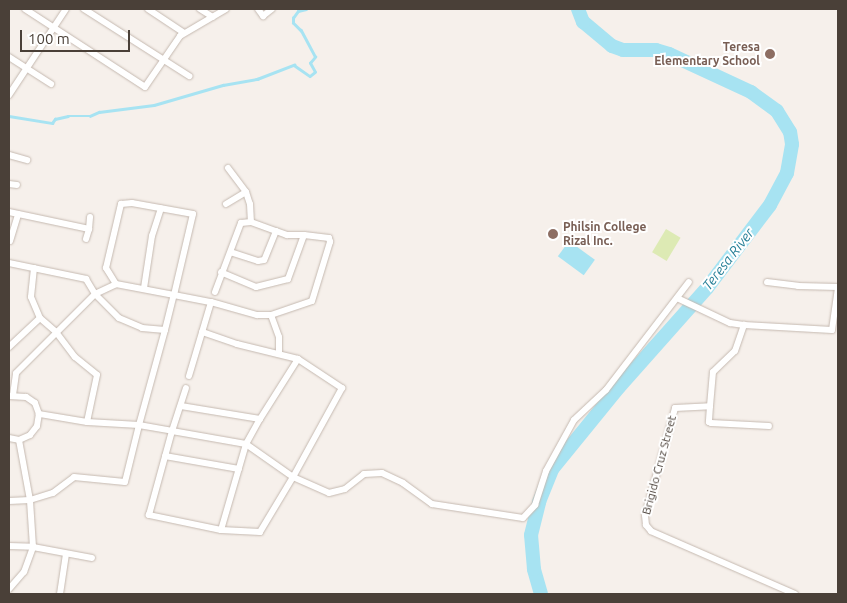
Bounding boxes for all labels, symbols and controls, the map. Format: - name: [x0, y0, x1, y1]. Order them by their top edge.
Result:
- scale bar: [22, 20, 132, 52]
- text: 100 m: [28, 30, 70, 47]
- place label: Teresa Elementary School: [654, 40, 760, 68]
- marker: Teresa Elementary School: [764, 48, 776, 60]
- place label: Philsin College Rizal Inc.: [563, 220, 646, 248]
- water label: Teresa River: [699, 225, 757, 293]
- marker: Philsin College Rizal Inc.: [547, 228, 559, 240]
- street label: Brigido Cruz Street: [639, 414, 679, 516]

